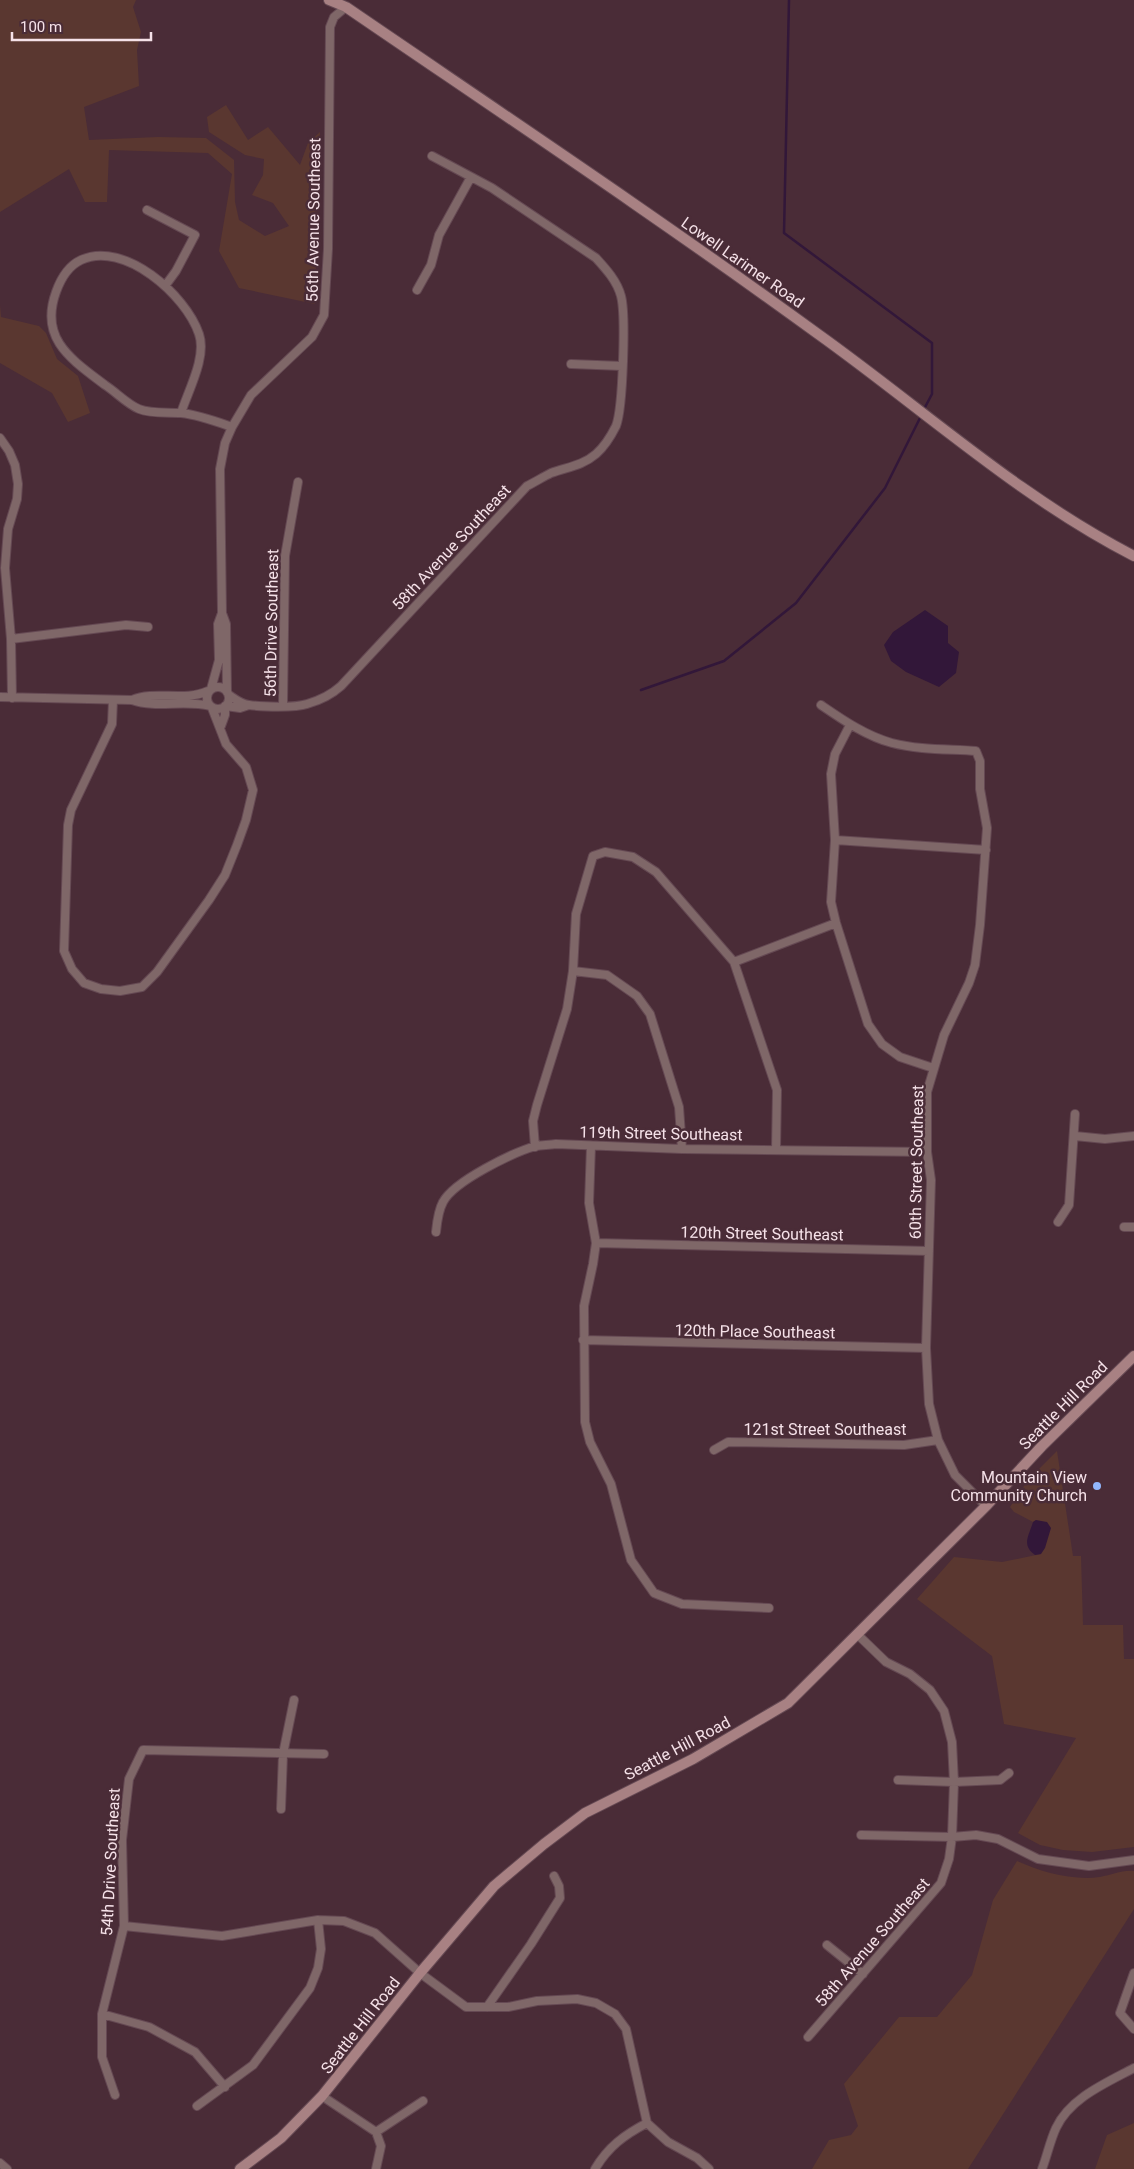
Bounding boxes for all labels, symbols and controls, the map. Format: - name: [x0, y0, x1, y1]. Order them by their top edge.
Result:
- scale bar: [12, 10, 151, 42]
- text: 100 m: [20, 18, 62, 36]
- street label: 56th Avenue Southeast: [303, 138, 324, 302]
- street label: Lowell Larimer Road: [678, 213, 808, 312]
- street label: 58th Avenue Southeast: [388, 481, 514, 614]
- street label: 56th Drive Southeast: [261, 549, 282, 697]
- street label: 60th Street Southeast: [906, 1085, 927, 1239]
- street label: 119th Street Southeast: [579, 1123, 743, 1144]
- street label: 120th Street Southeast: [680, 1223, 844, 1244]
- street label: 120th Place Southeast: [674, 1321, 835, 1342]
- street label: Seattle Hill Road: [1015, 1357, 1112, 1454]
- street label: 121st Street Southeast: [744, 1420, 906, 1439]
- place label: Mountain View Community Church: [951, 1468, 1087, 1505]
- marker: Mountain View Community Church: [1091, 1480, 1103, 1492]
- street label: Seattle Hill Road: [621, 1713, 733, 1784]
- street label: 54th Drive Southeast: [97, 1788, 124, 1936]
- street label: 58th Avenue Southeast: [811, 1874, 933, 2011]
- street label: Seattle Hill Road: [317, 1973, 404, 2077]

